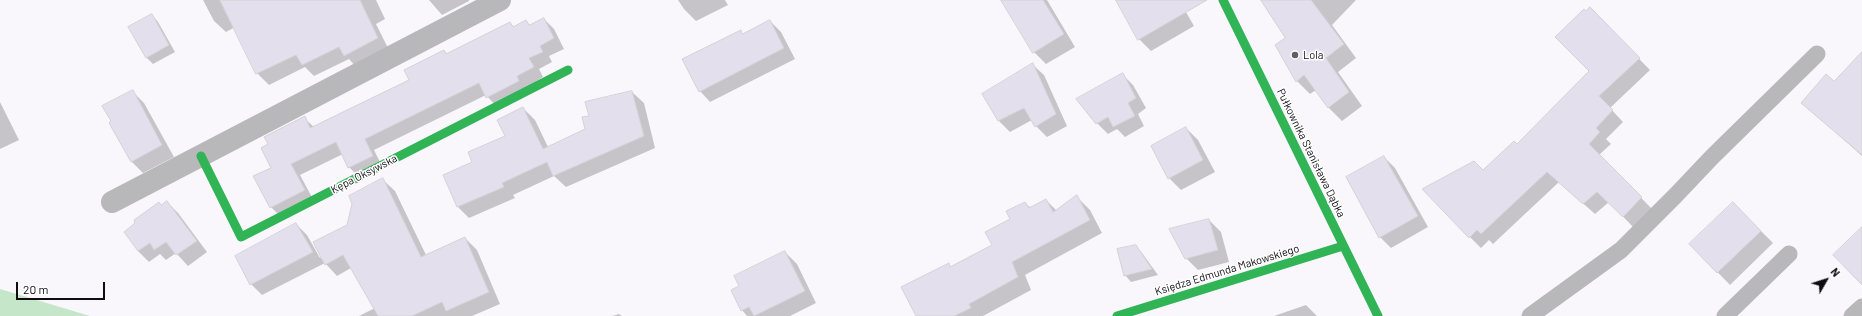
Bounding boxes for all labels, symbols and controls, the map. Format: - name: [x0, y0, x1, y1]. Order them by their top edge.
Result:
- place label: Lola: [1303, 48, 1323, 62]
- marker: Lola: [1290, 50, 1300, 60]
- street label: Pułkownika Stanisława Dąbka: [1274, 87, 1348, 219]
- street label: Kępa Oksywska: [329, 152, 399, 196]
- street label: Księdza Edmunda Makowskiego: [1153, 242, 1301, 298]
- north arrow: [1806, 260, 1846, 300]
- text: N: [1828, 265, 1843, 279]
- scale bar: [18, 274, 107, 300]
- text: 20 m: [23, 282, 49, 296]

